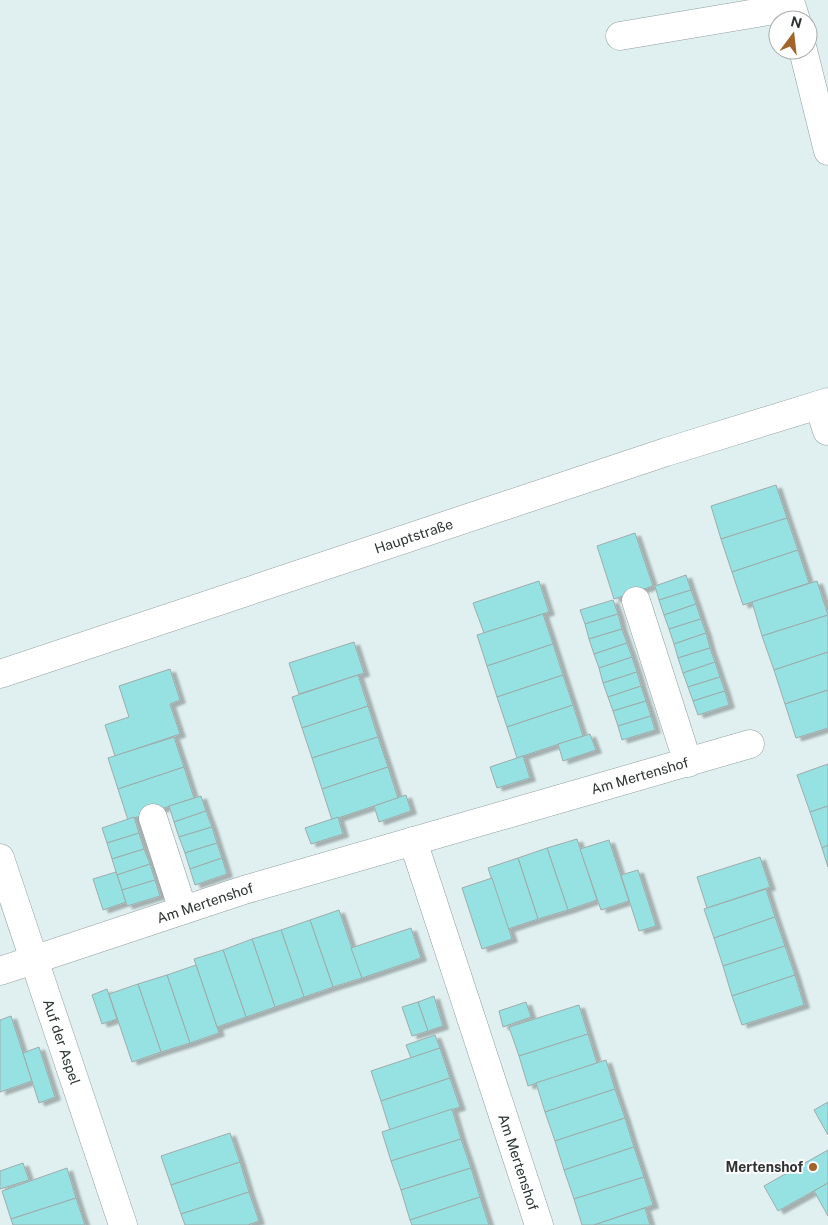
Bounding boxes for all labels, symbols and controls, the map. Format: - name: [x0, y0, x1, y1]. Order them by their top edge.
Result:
- north arrow: [768, 10, 818, 60]
- text: N: [789, 13, 804, 32]
- street label: Hauptstraße: [372, 516, 455, 557]
- street label: Am Mertenshof: [589, 754, 691, 797]
- street label: Am Mertenshof: [155, 880, 255, 926]
- street label: Auf der Aspel: [40, 997, 83, 1087]
- street label: Am Mertenshof: [495, 1112, 542, 1213]
- place label: Mertenshof: [726, 1159, 803, 1175]
- marker: Mertenshof: [807, 1161, 819, 1173]

